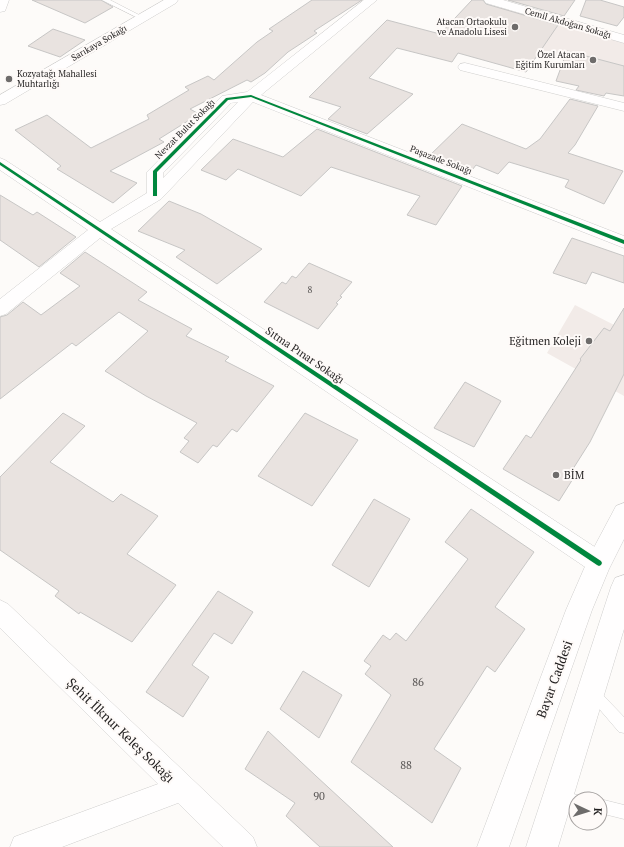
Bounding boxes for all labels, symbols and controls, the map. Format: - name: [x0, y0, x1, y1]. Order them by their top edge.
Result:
- street label: Cemil Akdoğan Sokağı: [523, 5, 613, 41]
- place label: Atacan Ortaokulu ve Anadolu Lisesi: [436, 16, 507, 38]
- street label: Sarıkaya Sokağı: [69, 22, 129, 64]
- marker: Atacan Ortaokulu ve Anadolu Lisesi: [510, 22, 520, 32]
- place label: Özel Atacan Eğitim Kurumları: [516, 49, 586, 71]
- marker: Özel Atacan Eğitim Kurumları: [588, 55, 598, 65]
- place label: Kozyatağı Mahallesi Muhtarlığı: [17, 68, 97, 90]
- marker: Kozyatağı Mahallesi Muhtarlığı: [4, 74, 14, 84]
- street label: Nevzat Bulut Sokağı: [152, 96, 218, 162]
- street label: Paşazade Sokağı: [408, 143, 474, 177]
- house number: 8: [308, 284, 313, 296]
- street label: Sıtma Pınar Sokağı: [263, 323, 347, 387]
- place label: Eğitmen Koleji: [509, 334, 581, 348]
- marker: Eğitmen Koleji: [584, 336, 594, 346]
- place label: BİM: [564, 468, 585, 482]
- marker: BİM: [551, 470, 561, 480]
- street label: Bayar Caddesi: [532, 638, 576, 720]
- street label: Şehit İlknur Keleş Sokağı: [63, 674, 179, 786]
- house number: 86: [412, 675, 424, 689]
- house number: 88: [400, 758, 412, 772]
- house number: 90: [313, 789, 325, 803]
- north arrow: [568, 791, 608, 831]
- text: K: [591, 807, 605, 816]

